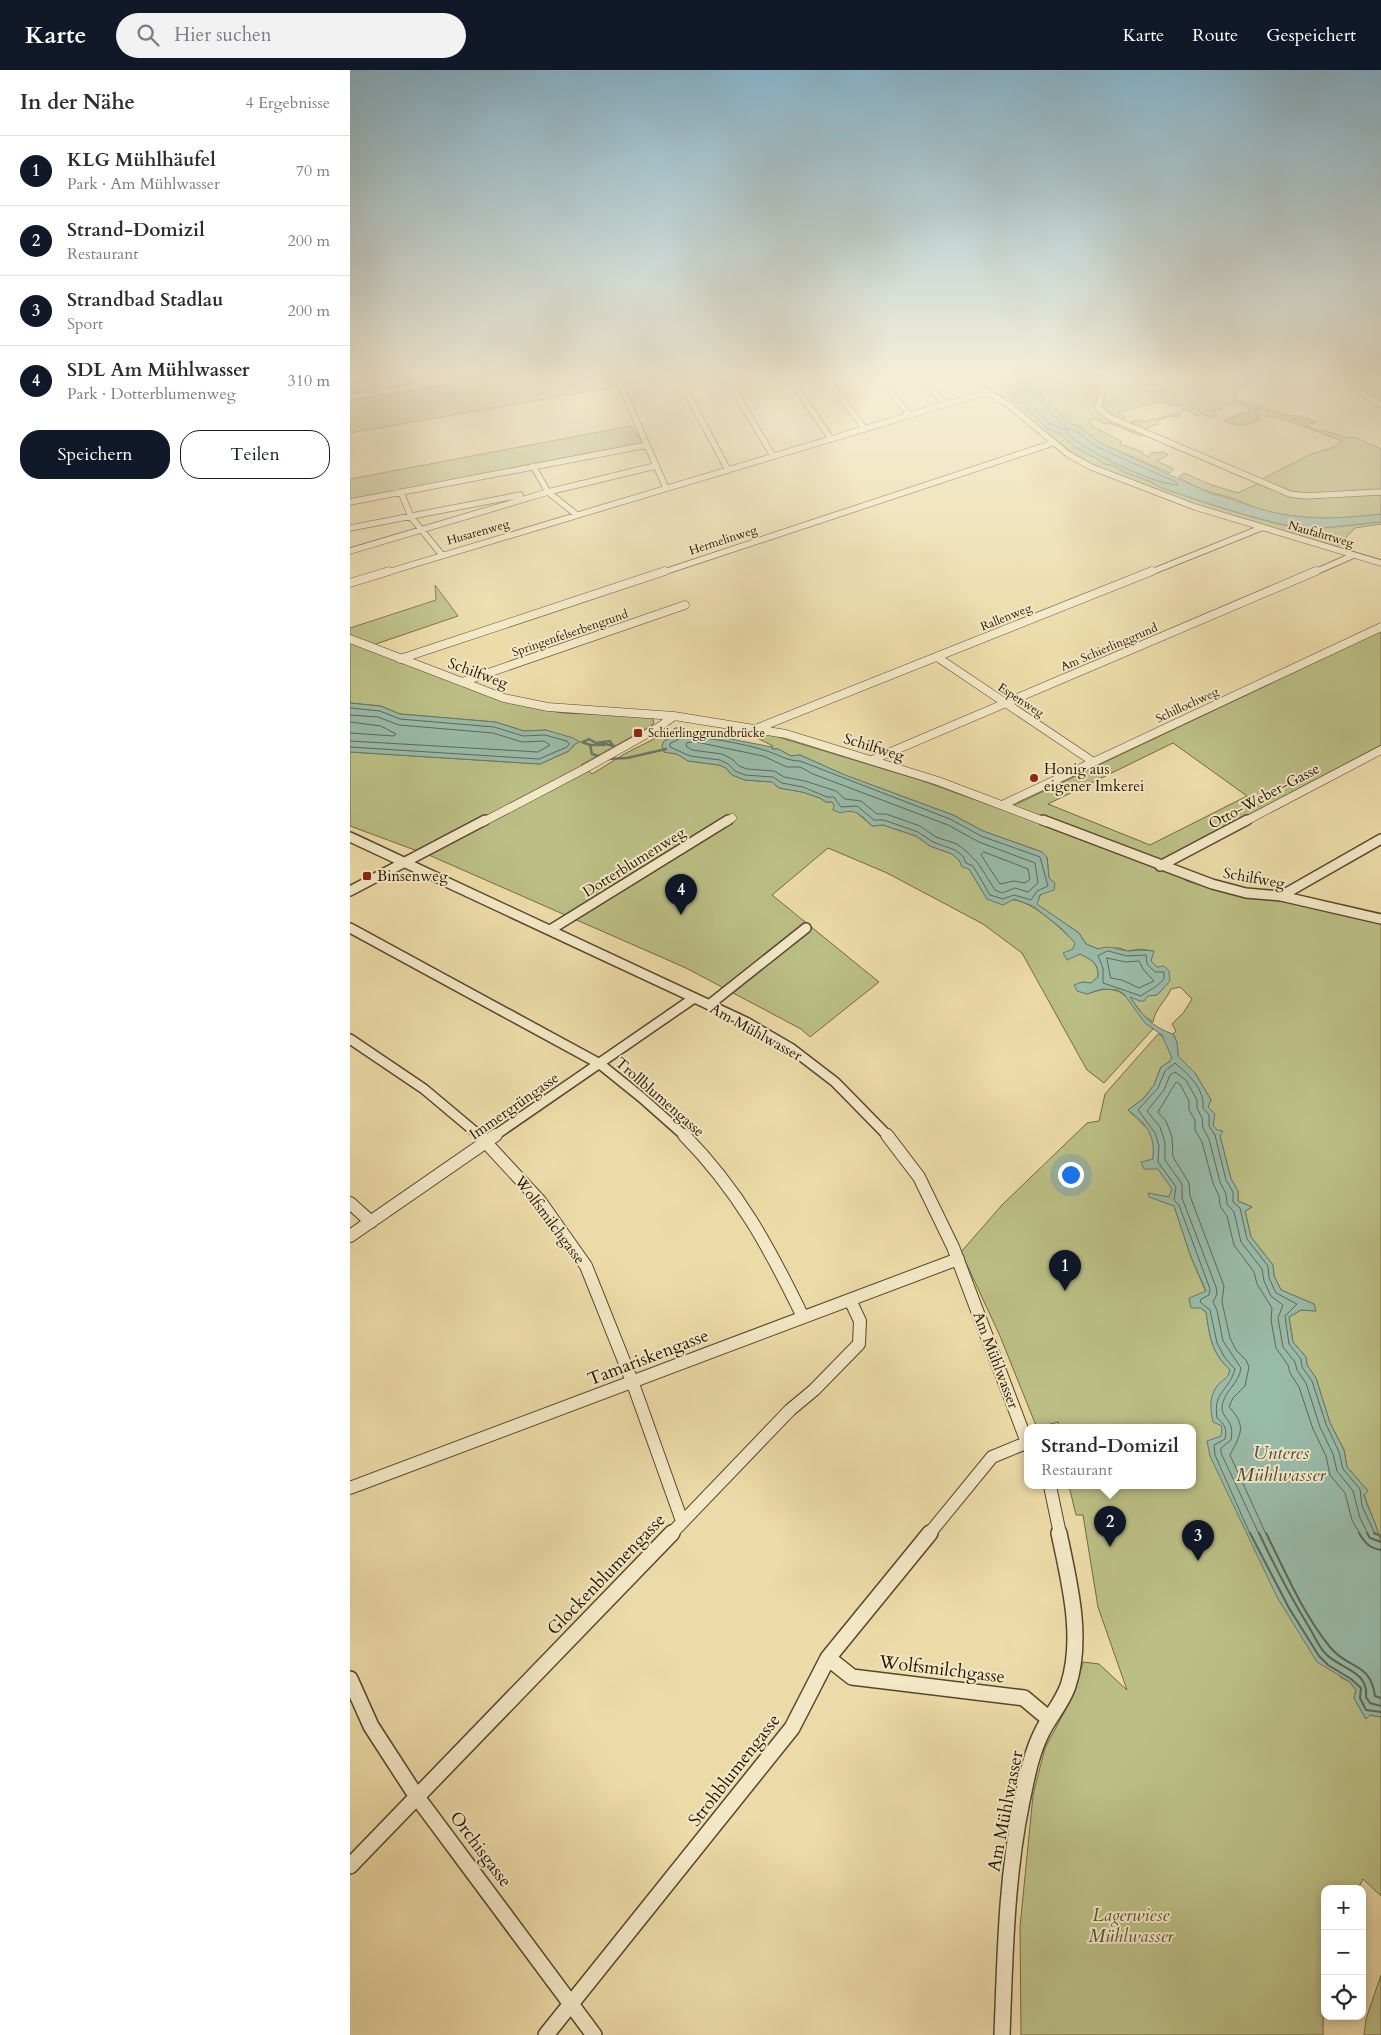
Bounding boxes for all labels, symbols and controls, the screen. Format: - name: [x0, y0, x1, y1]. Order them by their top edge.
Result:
- search box: [116, 13, 466, 58]
- text: Karte: [25, 19, 86, 52]
- icon: search: [134, 21, 162, 49]
- text: Hier suchen: [174, 22, 272, 48]
- text: Karte: [1123, 23, 1164, 48]
- text: Route: [1192, 23, 1238, 48]
- text: Gespeichert: [1266, 23, 1356, 48]
- text: In der Nähe: [20, 88, 135, 117]
- text: 4 Ergebnisse: [245, 92, 330, 114]
- text: KLG Mühlhäufel: [67, 147, 216, 173]
- text: 1: [32, 160, 40, 182]
- text: 70 m: [296, 160, 330, 182]
- text: Park · Am Mühlwasser: [67, 173, 220, 195]
- text: Strand-Domizil: [67, 217, 205, 243]
- text: 2: [32, 230, 40, 252]
- text: 200 m: [288, 230, 330, 252]
- text: Restaurant: [67, 243, 138, 265]
- text: Strandbad Stadlau: [67, 287, 223, 313]
- text: 3: [32, 300, 40, 322]
- text: 200 m: [288, 300, 330, 322]
- text: Sport: [67, 313, 103, 335]
- text: SDL Am Mühlwasser: [67, 357, 250, 383]
- text: 4: [32, 370, 40, 392]
- text: 310 m: [288, 370, 330, 392]
- text: Park · Dotterblumenweg: [67, 383, 236, 405]
- button: Speichern: [20, 430, 170, 479]
- button: Teilen: [180, 430, 330, 479]
- street label: Husarenweg: [445, 515, 511, 549]
- street label: Naufahrtweg: [1286, 517, 1356, 551]
- street label: Hermelinweg: [687, 521, 759, 559]
- street label: Rallenweg: [978, 599, 1034, 634]
- street label: Springenfelserbengrund: [510, 605, 631, 660]
- street label: Am Schierlinggrund: [1058, 619, 1161, 675]
- street label: Schilfweg: [445, 653, 511, 693]
- street label: Espenweg: [995, 679, 1047, 721]
- street label: Schillochweg: [1153, 683, 1221, 727]
- place label: Schierlinggrundbrücke: [648, 725, 765, 741]
- marker: Schierlinggrundbrücke: [632, 727, 644, 739]
- street label: Schilfweg: [841, 728, 907, 766]
- street label: Otto-Weber-Gasse: [1205, 758, 1323, 834]
- place label: Honig aus eigener Imkerei: [1044, 759, 1144, 796]
- marker: Honig aus eigener Imkerei: [1028, 772, 1040, 784]
- street label: Dotterblumenweg: [579, 822, 690, 902]
- street label: Schilfweg: [1222, 863, 1287, 893]
- place label: Binsenweg: [377, 866, 448, 886]
- marker: Binsenweg: [361, 870, 373, 882]
- pin: 4: [665, 874, 697, 915]
- street label: Am Mühlwasser: [706, 998, 806, 1066]
- street label: Trollblumengasse: [611, 1053, 709, 1141]
- street label: Immergrüngasse: [465, 1068, 563, 1144]
- your location: [1058, 1162, 1084, 1188]
- street label: Wolfsmilchgasse: [510, 1171, 590, 1268]
- pin: 1: [1049, 1250, 1081, 1291]
- street label: Am Mühlwasser: [968, 1309, 1024, 1412]
- street label: Tamariskengasse: [584, 1323, 712, 1392]
- popup: [1024, 1424, 1196, 1489]
- text: Strand-Domizil: [1041, 1433, 1179, 1459]
- water label: Unteres Mühlwasser: [1236, 1440, 1327, 1488]
- text: Restaurant: [1041, 1459, 1113, 1481]
- pin: 2: [1094, 1506, 1126, 1547]
- street label: Glockenblumengasse: [542, 1508, 671, 1641]
- pin: 3: [1182, 1520, 1214, 1561]
- street label: Wolfsmilchgasse: [877, 1649, 1006, 1690]
- street label: Strohblumengasse: [682, 1709, 786, 1832]
- street label: Am Mühlwasser: [981, 1748, 1030, 1874]
- street label: Orchisgasse: [444, 1806, 517, 1893]
- map controls: [1321, 1885, 1366, 2020]
- button: +: [1321, 1885, 1366, 1930]
- park label: Lagerwiese Mühlwasser: [1089, 1903, 1175, 1949]
- button: −: [1321, 1930, 1366, 1975]
- button: locate: [1321, 1975, 1366, 2020]

